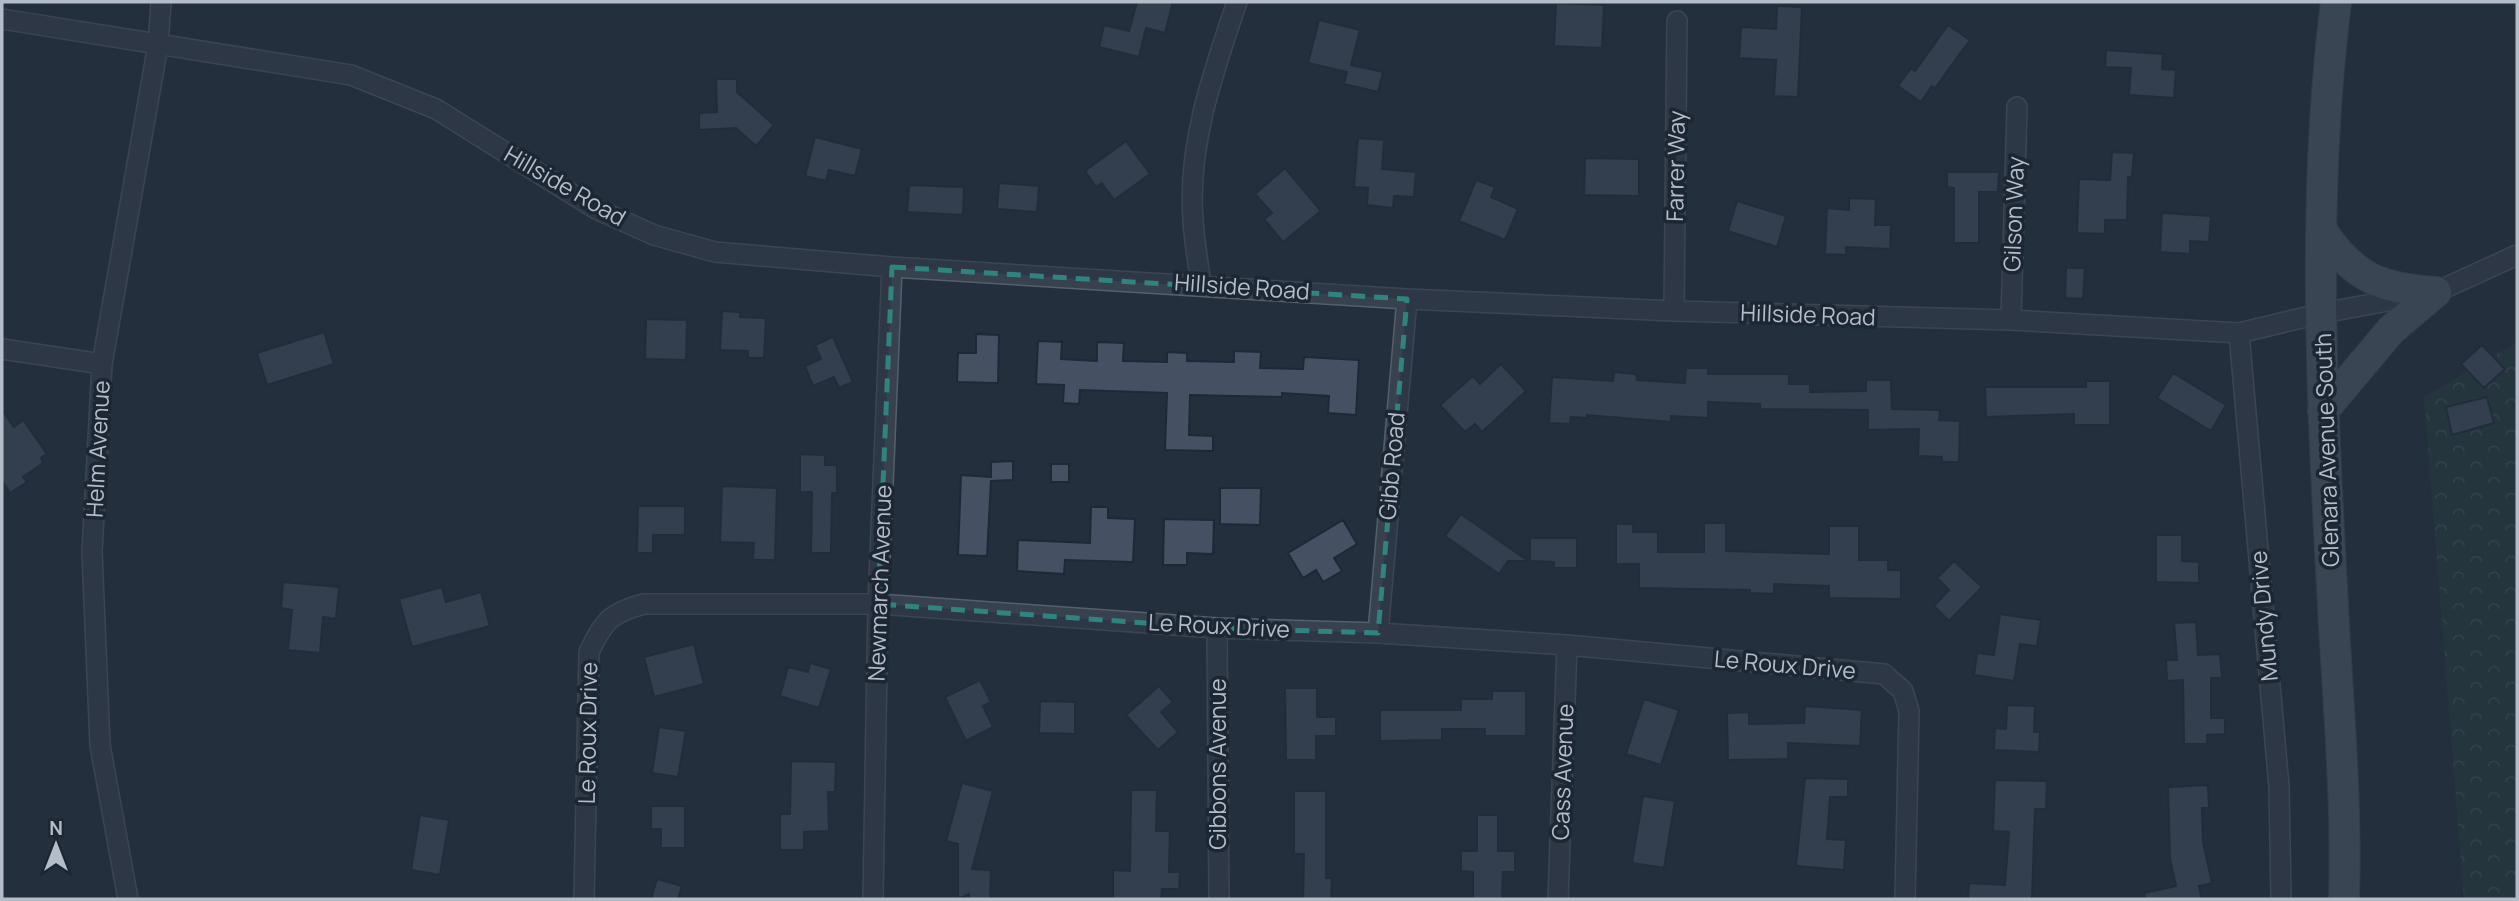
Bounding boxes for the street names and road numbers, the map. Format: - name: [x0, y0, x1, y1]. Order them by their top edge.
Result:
- street label: Farrer Way: [1658, 110, 1692, 222]
- street label: Hillside Road: [499, 137, 632, 233]
- street label: Gilson Way: [1995, 156, 2031, 272]
- street label: Hillside Road: [1173, 265, 1311, 307]
- street label: Hillside Road: [1740, 296, 1876, 332]
- street label: Glenara Avenue South: [2306, 333, 2346, 568]
- street label: Helm Avenue: [77, 380, 117, 518]
- street label: Gibb Road: [1370, 411, 1412, 521]
- street label: Newmarch Avenue: [860, 484, 898, 682]
- street label: Mundy Drive: [2241, 550, 2285, 683]
- street label: Le Roux Drive: [1147, 605, 1291, 645]
- street label: Le Roux Drive: [1713, 642, 1857, 686]
- street label: Le Roux Drive: [570, 662, 604, 804]
- street label: Gibbons Avenue: [1201, 678, 1233, 850]
- street label: Cass Avenue: [1544, 703, 1580, 841]

